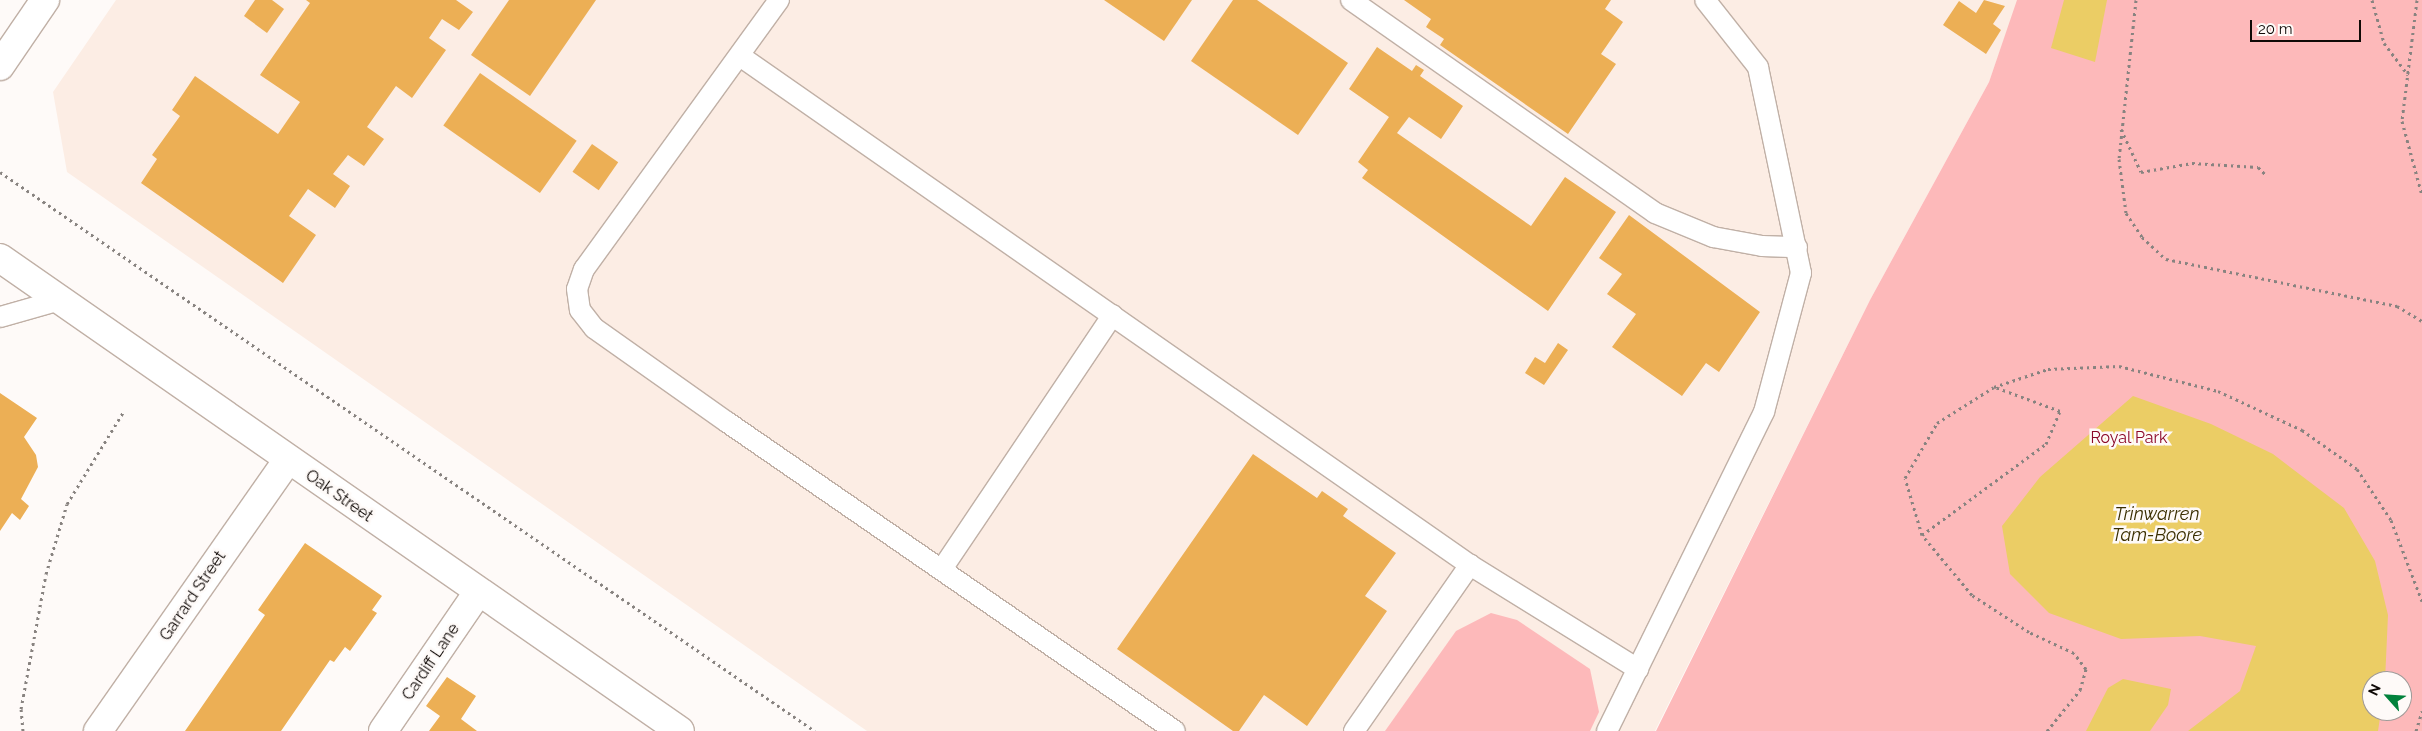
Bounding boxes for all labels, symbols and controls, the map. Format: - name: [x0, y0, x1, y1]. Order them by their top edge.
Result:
- scale bar: [2252, 10, 2363, 42]
- text: 20 m: [2258, 20, 2293, 38]
- park label: Royal Park: [2090, 428, 2168, 448]
- street label: Oak Street: [302, 466, 376, 526]
- water label: Trinwarren Tam-Boore: [2112, 504, 2202, 546]
- street label: Garrard Street: [156, 548, 230, 644]
- street label: Cardiff Lane: [398, 620, 464, 704]
- north arrow: [2362, 671, 2412, 721]
- text: N: [2365, 682, 2384, 698]

